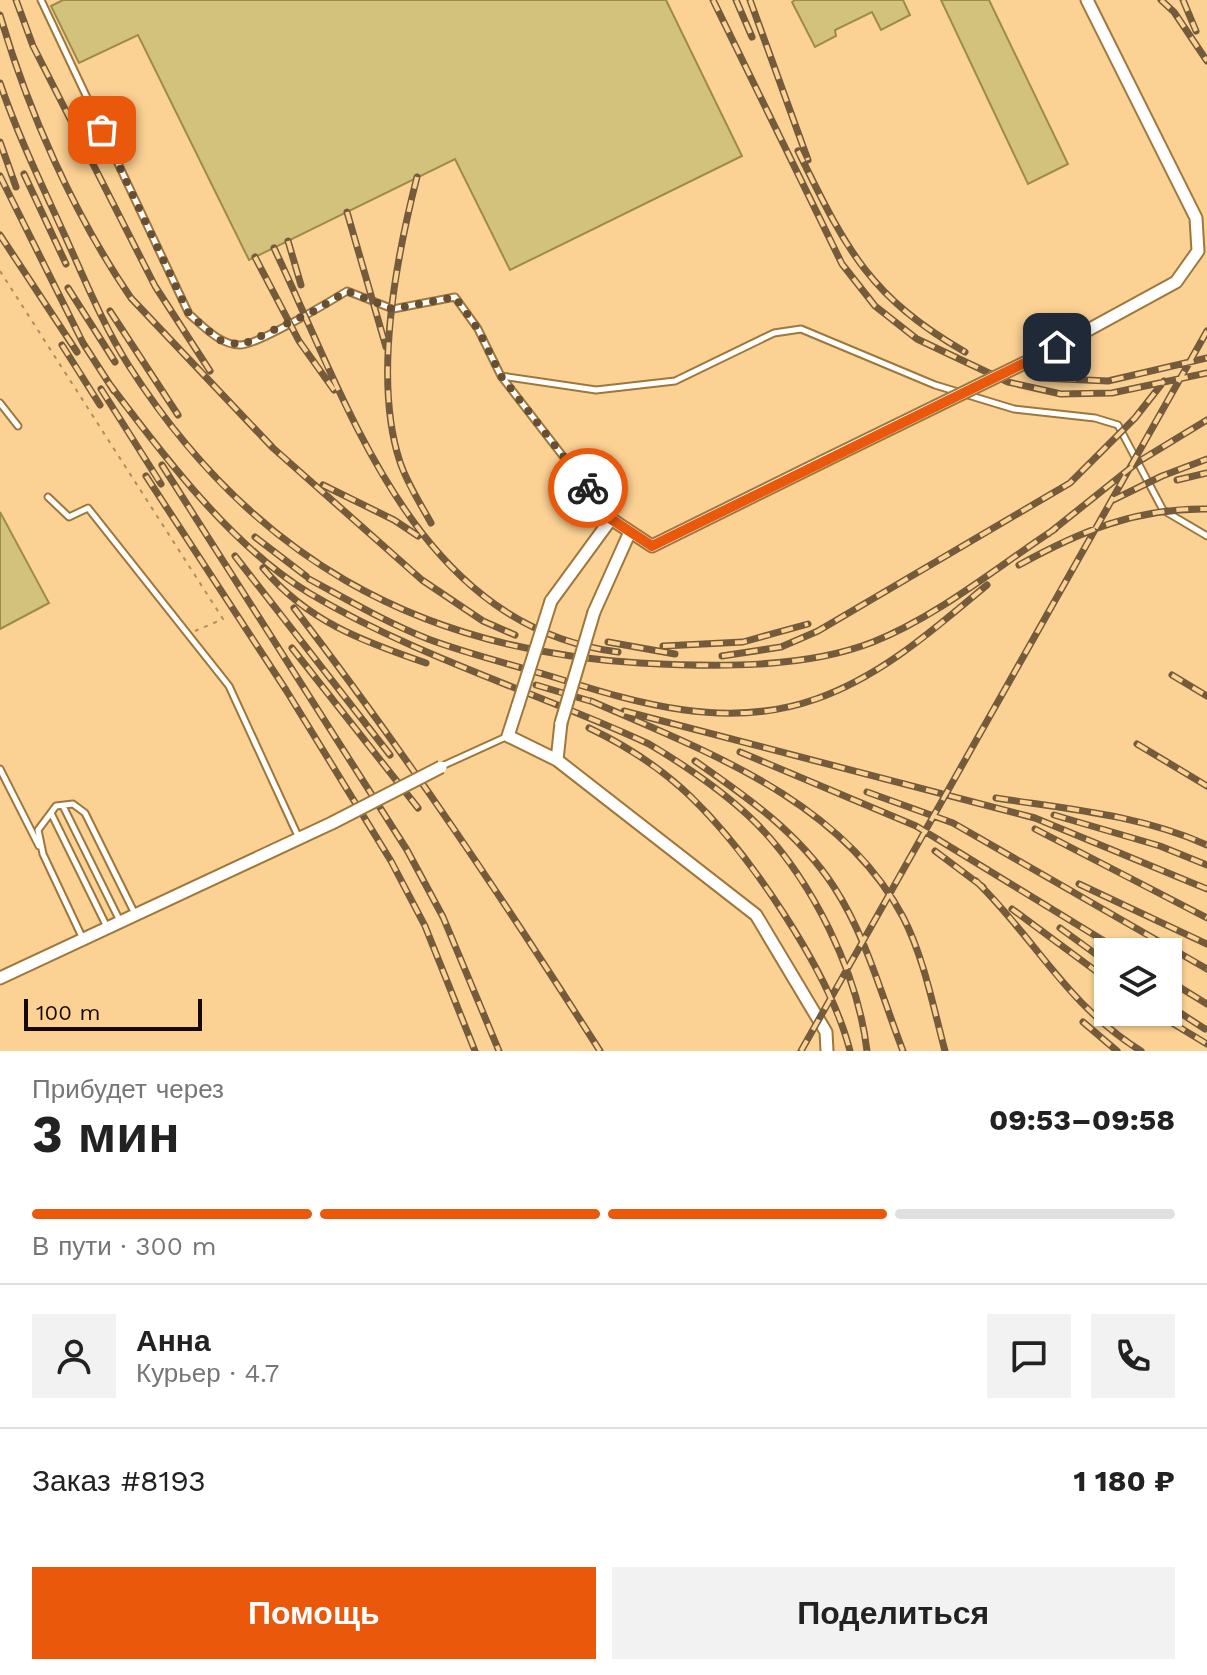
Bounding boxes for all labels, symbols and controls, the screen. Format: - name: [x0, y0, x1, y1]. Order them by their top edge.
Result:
- pin: [68, 96, 136, 164]
- icon: bag: [80, 108, 124, 152]
- pin: [1023, 313, 1091, 381]
- icon: home: [1035, 325, 1079, 369]
- courier: [548, 448, 628, 528]
- icon: bike: [566, 466, 610, 510]
- map controls: [1094, 938, 1182, 1026]
- button: layers: [1094, 938, 1182, 1026]
- scale bar: [24, 995, 202, 1031]
- text: 100 m: [36, 1000, 100, 1025]
- text: Прибудет через: [32, 1074, 224, 1104]
- text: 09:53–09:58: [989, 1102, 1175, 1137]
- text: 3 мин: [32, 1104, 180, 1165]
- text: В пути · 300 m: [32, 1231, 216, 1261]
- button: person: [32, 1314, 116, 1398]
- button: chat: [987, 1314, 1071, 1398]
- button: phone: [1091, 1314, 1175, 1398]
- text: Анна: [136, 1323, 211, 1358]
- text: Курьер · 4.7: [136, 1358, 279, 1388]
- text: Заказ #8193: [32, 1463, 206, 1498]
- text: 1 180 ₽: [1073, 1463, 1175, 1498]
- button: Помощь: [32, 1567, 596, 1659]
- button: Поделиться: [612, 1567, 1175, 1659]

